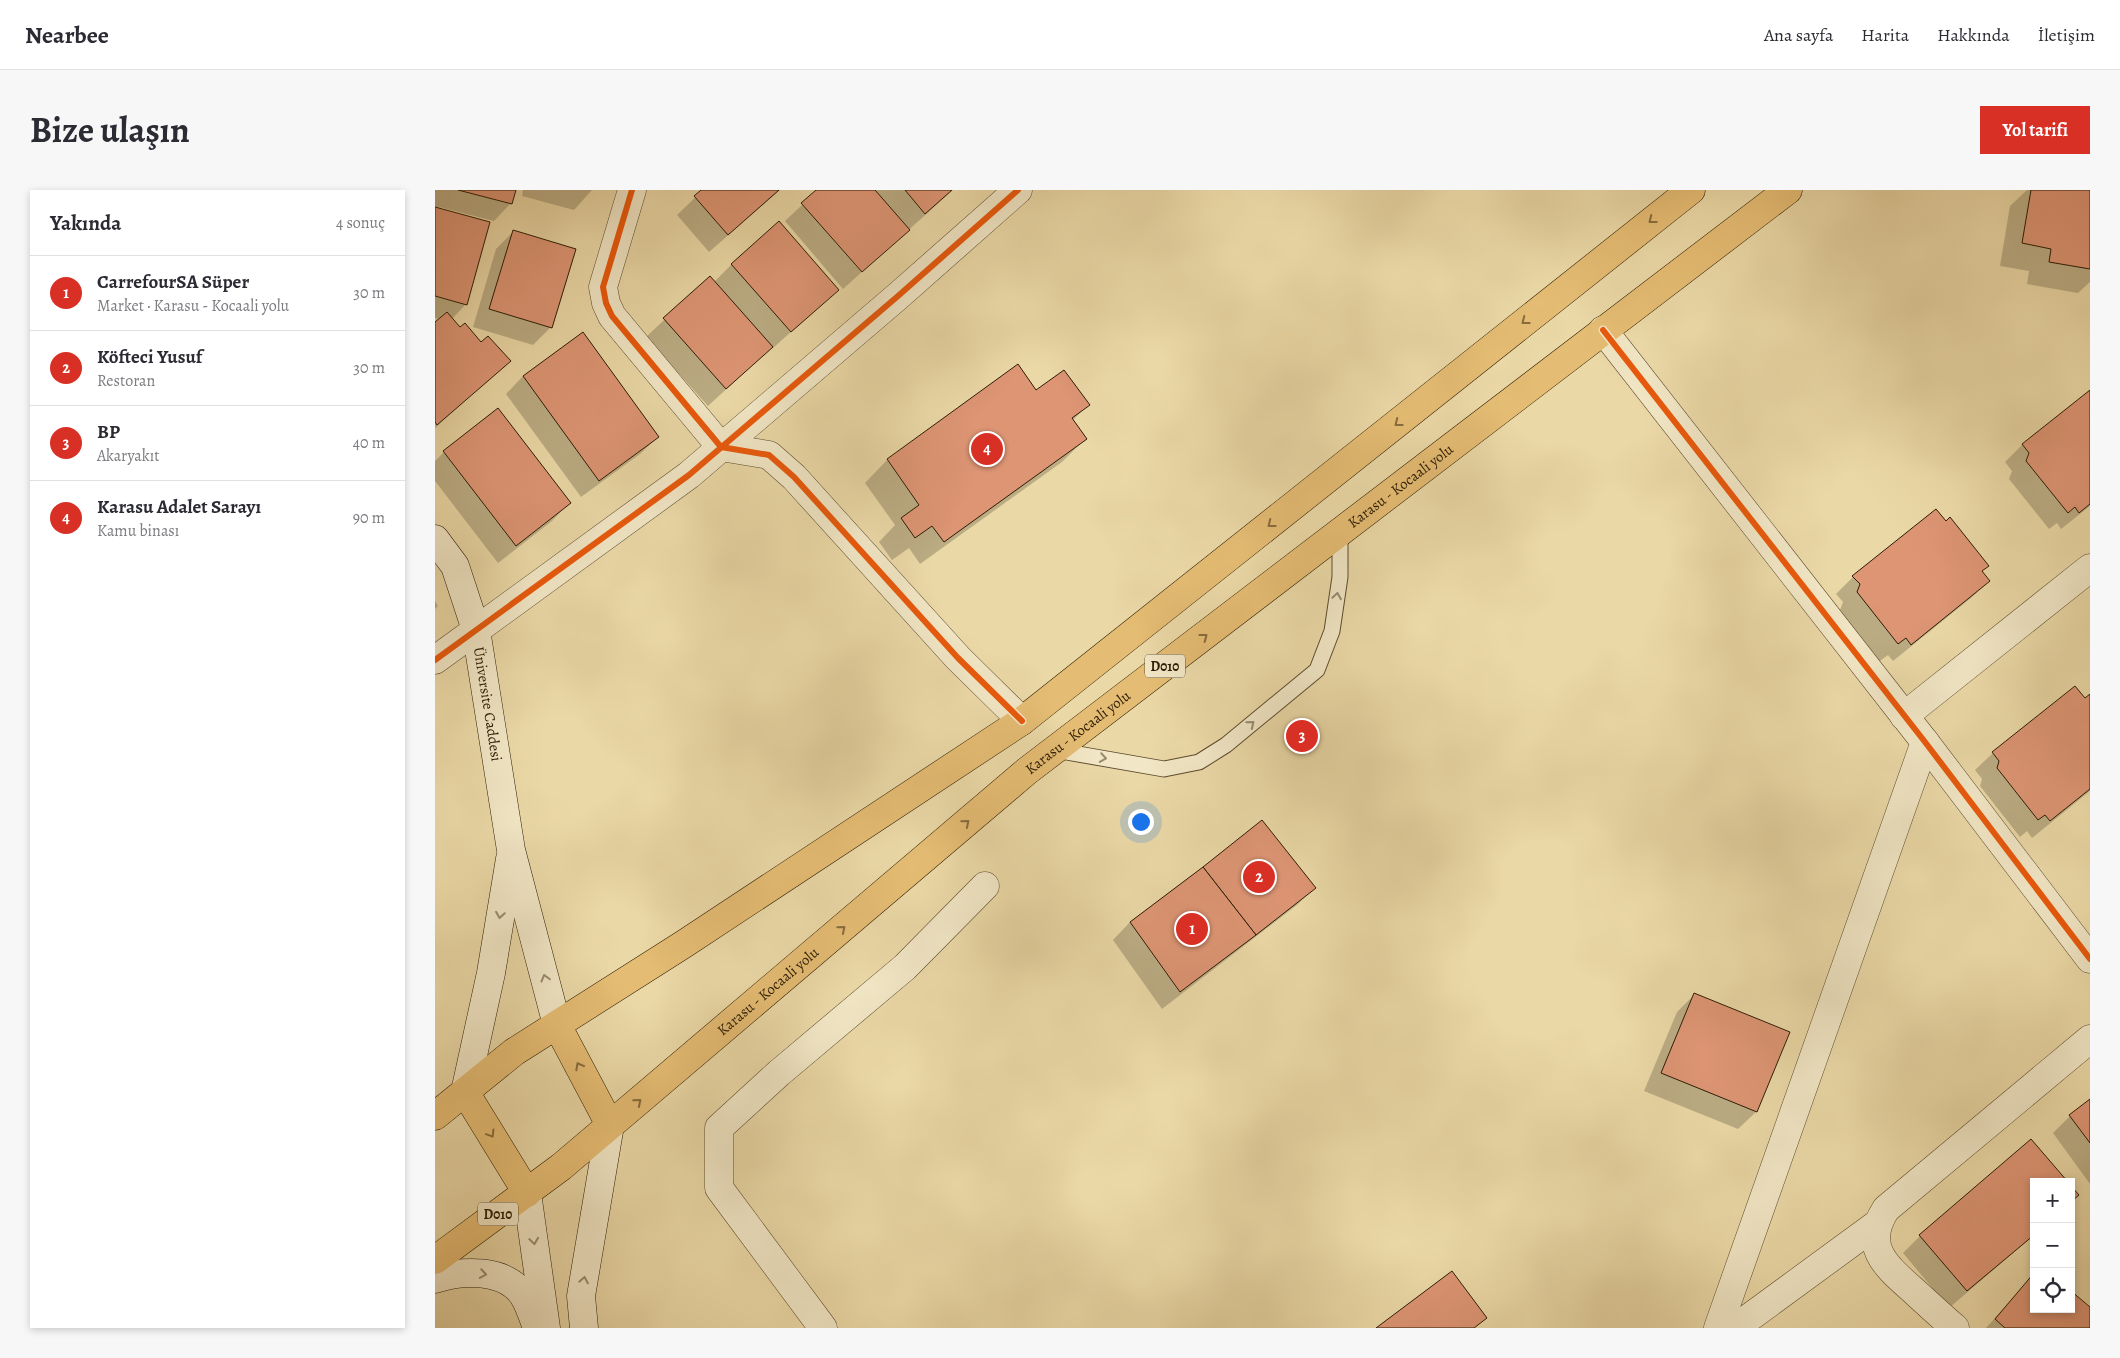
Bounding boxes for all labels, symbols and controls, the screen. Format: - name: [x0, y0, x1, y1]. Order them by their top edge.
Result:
- text: Nearbee: [25, 19, 109, 51]
- text: Ana sayfa: [1764, 23, 1833, 47]
- text: Harita: [1861, 23, 1909, 47]
- text: Hakkında: [1937, 23, 2010, 47]
- text: İletişim: [2038, 23, 2095, 47]
- text: Bize ulaşın: [30, 106, 190, 154]
- button: Yol tarifi: [1980, 106, 2090, 154]
- text: Yakında: [50, 209, 121, 237]
- text: 4 sonuç: [336, 212, 385, 234]
- one-way arrow: [1649, 215, 1658, 224]
- text: CarrefourSA Süper: [97, 269, 249, 295]
- text: 1: [63, 282, 69, 304]
- text: 30 m: [353, 282, 385, 304]
- text: Market · Karasu - Kocaali yolu: [97, 295, 289, 317]
- one-way arrow: [1522, 316, 1531, 324]
- text: Köfteci Yusuf: [97, 344, 202, 370]
- text: 2: [62, 357, 70, 379]
- text: 30 m: [353, 357, 385, 379]
- text: Restoran: [97, 370, 155, 392]
- one-way arrow: [1395, 417, 1404, 425]
- text: BP: [97, 419, 120, 445]
- pin: 4: [971, 430, 1003, 468]
- text: 3: [63, 432, 69, 454]
- text: 40 m: [353, 432, 385, 454]
- street label: Karasu - Kocaali yolu: [1344, 439, 1458, 532]
- text: Akaryakıt: [97, 445, 160, 467]
- text: Karasu Adalet Sarayı: [97, 494, 261, 520]
- text: 4: [62, 507, 70, 529]
- text: 90 m: [353, 507, 385, 529]
- one-way arrow: [1268, 518, 1277, 526]
- text: Kamu binası: [97, 520, 179, 542]
- one-way arrow: [1331, 592, 1342, 600]
- one-way arrow: [1198, 633, 1207, 642]
- street label: Üniversite Caddesi: [469, 645, 507, 763]
- road number: D010: [1145, 654, 1185, 678]
- street label: Karasu - Kocaali yolu: [1021, 685, 1135, 779]
- pin: 3: [1286, 717, 1318, 755]
- one-way arrow: [1246, 721, 1255, 730]
- one-way arrow: [1099, 752, 1107, 763]
- your location: [1128, 809, 1154, 835]
- one-way arrow: [960, 820, 969, 829]
- pin: 2: [1243, 858, 1275, 896]
- pin: 1: [1176, 910, 1208, 948]
- one-way arrow: [496, 911, 506, 920]
- one-way arrow: [836, 925, 845, 934]
- street label: Karasu - Kocaali yolu: [713, 942, 824, 1040]
- one-way arrow: [540, 973, 551, 982]
- one-way arrow: [575, 1063, 585, 1072]
- one-way arrow: [632, 1098, 641, 1107]
- one-way arrow: [484, 1128, 494, 1137]
- map controls: [2030, 1178, 2075, 1313]
- button: +: [2030, 1178, 2075, 1223]
- road number: D010: [478, 1202, 518, 1226]
- button: −: [2030, 1223, 2075, 1268]
- one-way arrow: [528, 1238, 539, 1246]
- one-way arrow: [479, 1268, 487, 1278]
- button: locate: [2030, 1268, 2075, 1313]
- one-way arrow: [578, 1275, 589, 1283]

